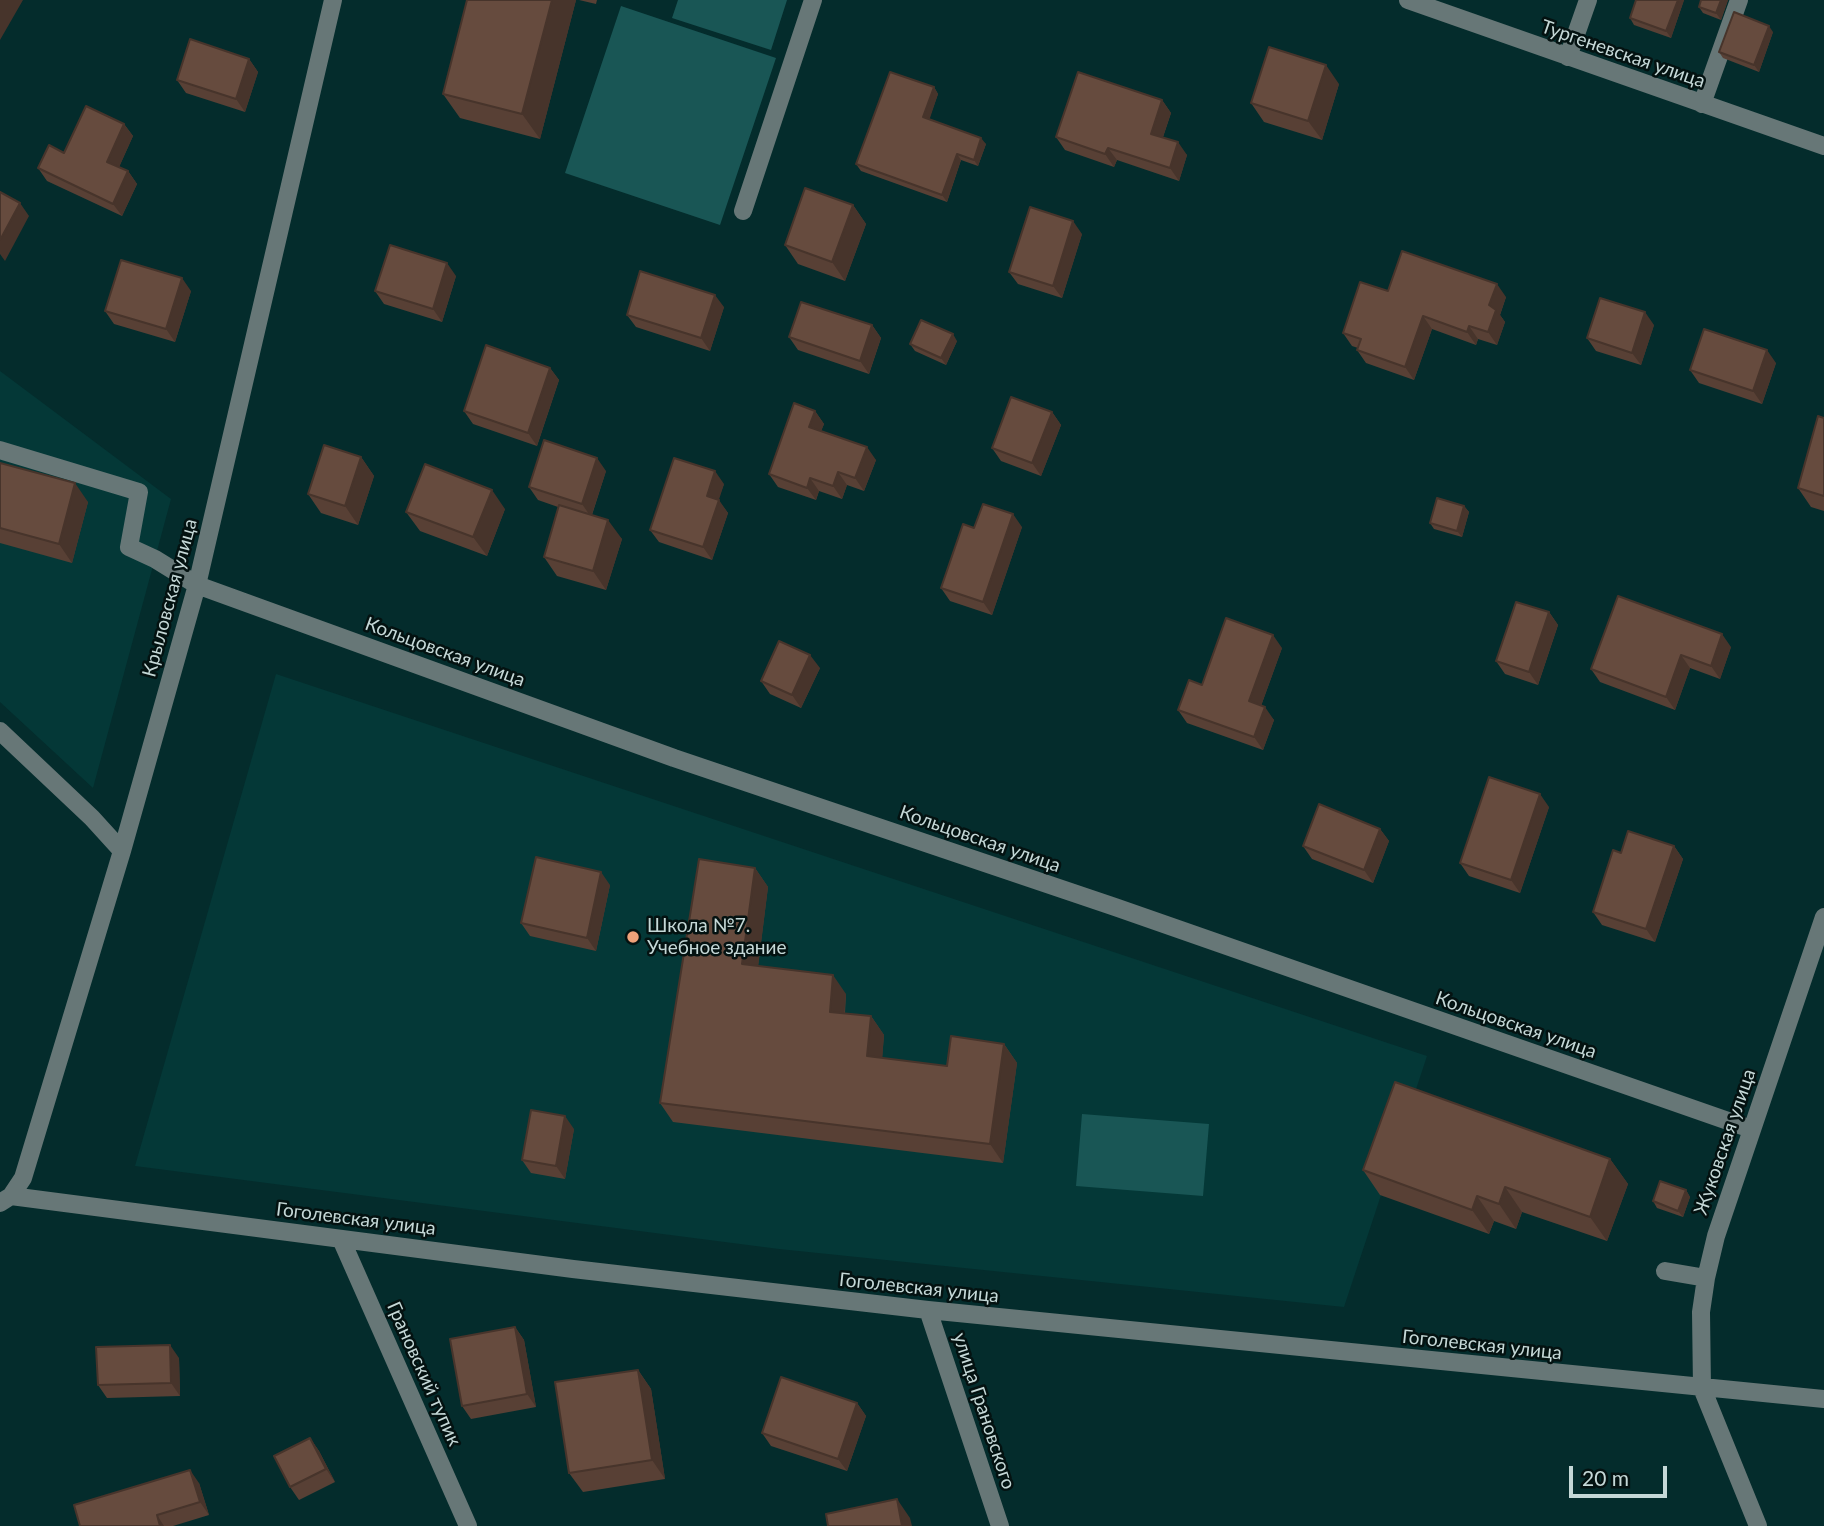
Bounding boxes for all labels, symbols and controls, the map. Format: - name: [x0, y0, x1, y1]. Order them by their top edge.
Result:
- street label: Тургеневская улица: [1538, 15, 1708, 93]
- street label: Крыловская улица: [138, 516, 202, 680]
- street label: Кольцовская улица: [362, 612, 528, 692]
- street label: Кольцовская улица: [897, 801, 1063, 877]
- place label: Школа №7. Учебное здание: [647, 915, 787, 959]
- marker: Школа №7. Учебное здание: [625, 929, 641, 945]
- street label: Кольцовская улица: [1433, 987, 1599, 1063]
- street label: Жуковская улица: [1689, 1066, 1761, 1218]
- street label: Гоголевская улица: [275, 1198, 437, 1240]
- street label: Гоголевская улица: [838, 1268, 1000, 1308]
- street label: Грановский тупик: [382, 1298, 466, 1450]
- street label: Гоголевская улица: [1401, 1325, 1563, 1365]
- street label: улица Грановского: [948, 1330, 1020, 1492]
- scale bar: [1572, 1452, 1670, 1496]
- text: 20 m: [1582, 1465, 1629, 1490]

